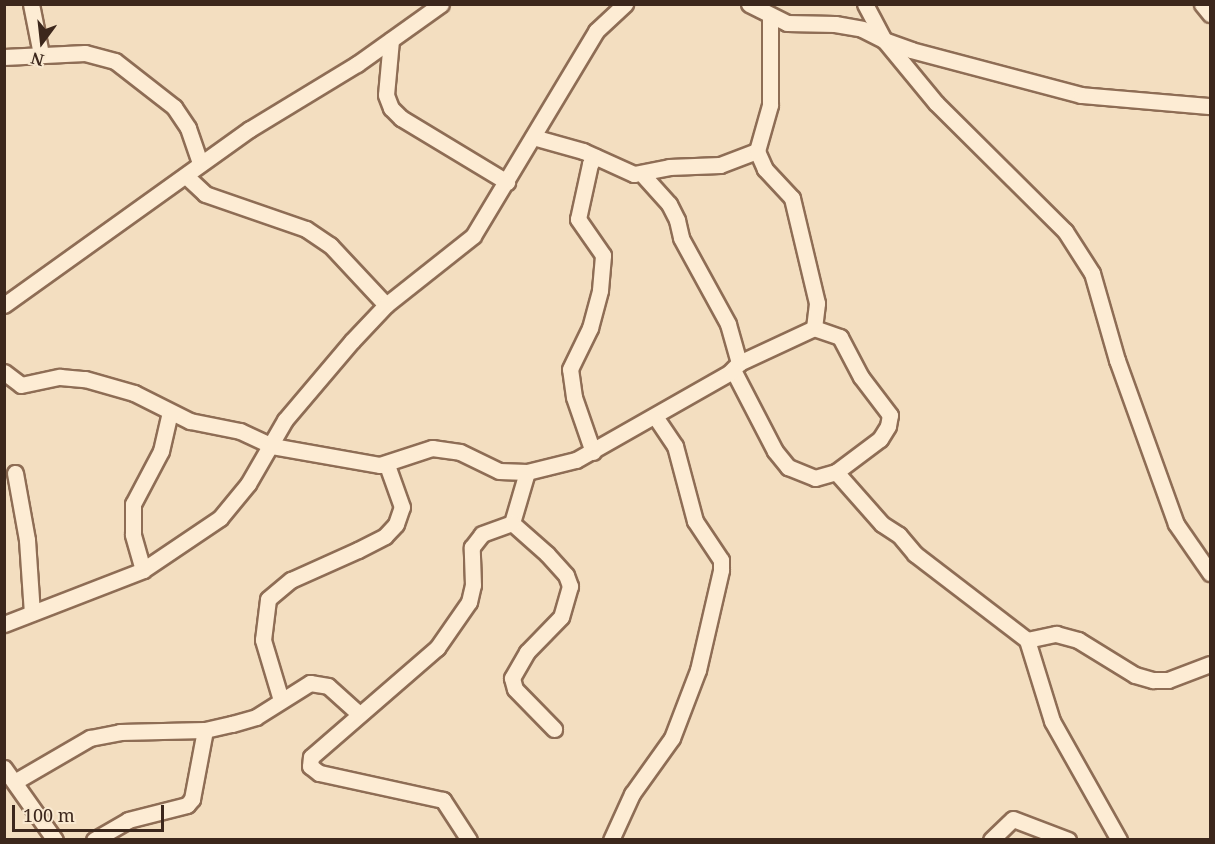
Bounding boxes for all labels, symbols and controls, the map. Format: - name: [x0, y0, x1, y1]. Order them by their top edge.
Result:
- north arrow: [12, 12, 72, 72]
- text: N: [28, 47, 46, 72]
- scale bar: [15, 793, 166, 831]
- text: 100 m: [23, 803, 75, 827]

